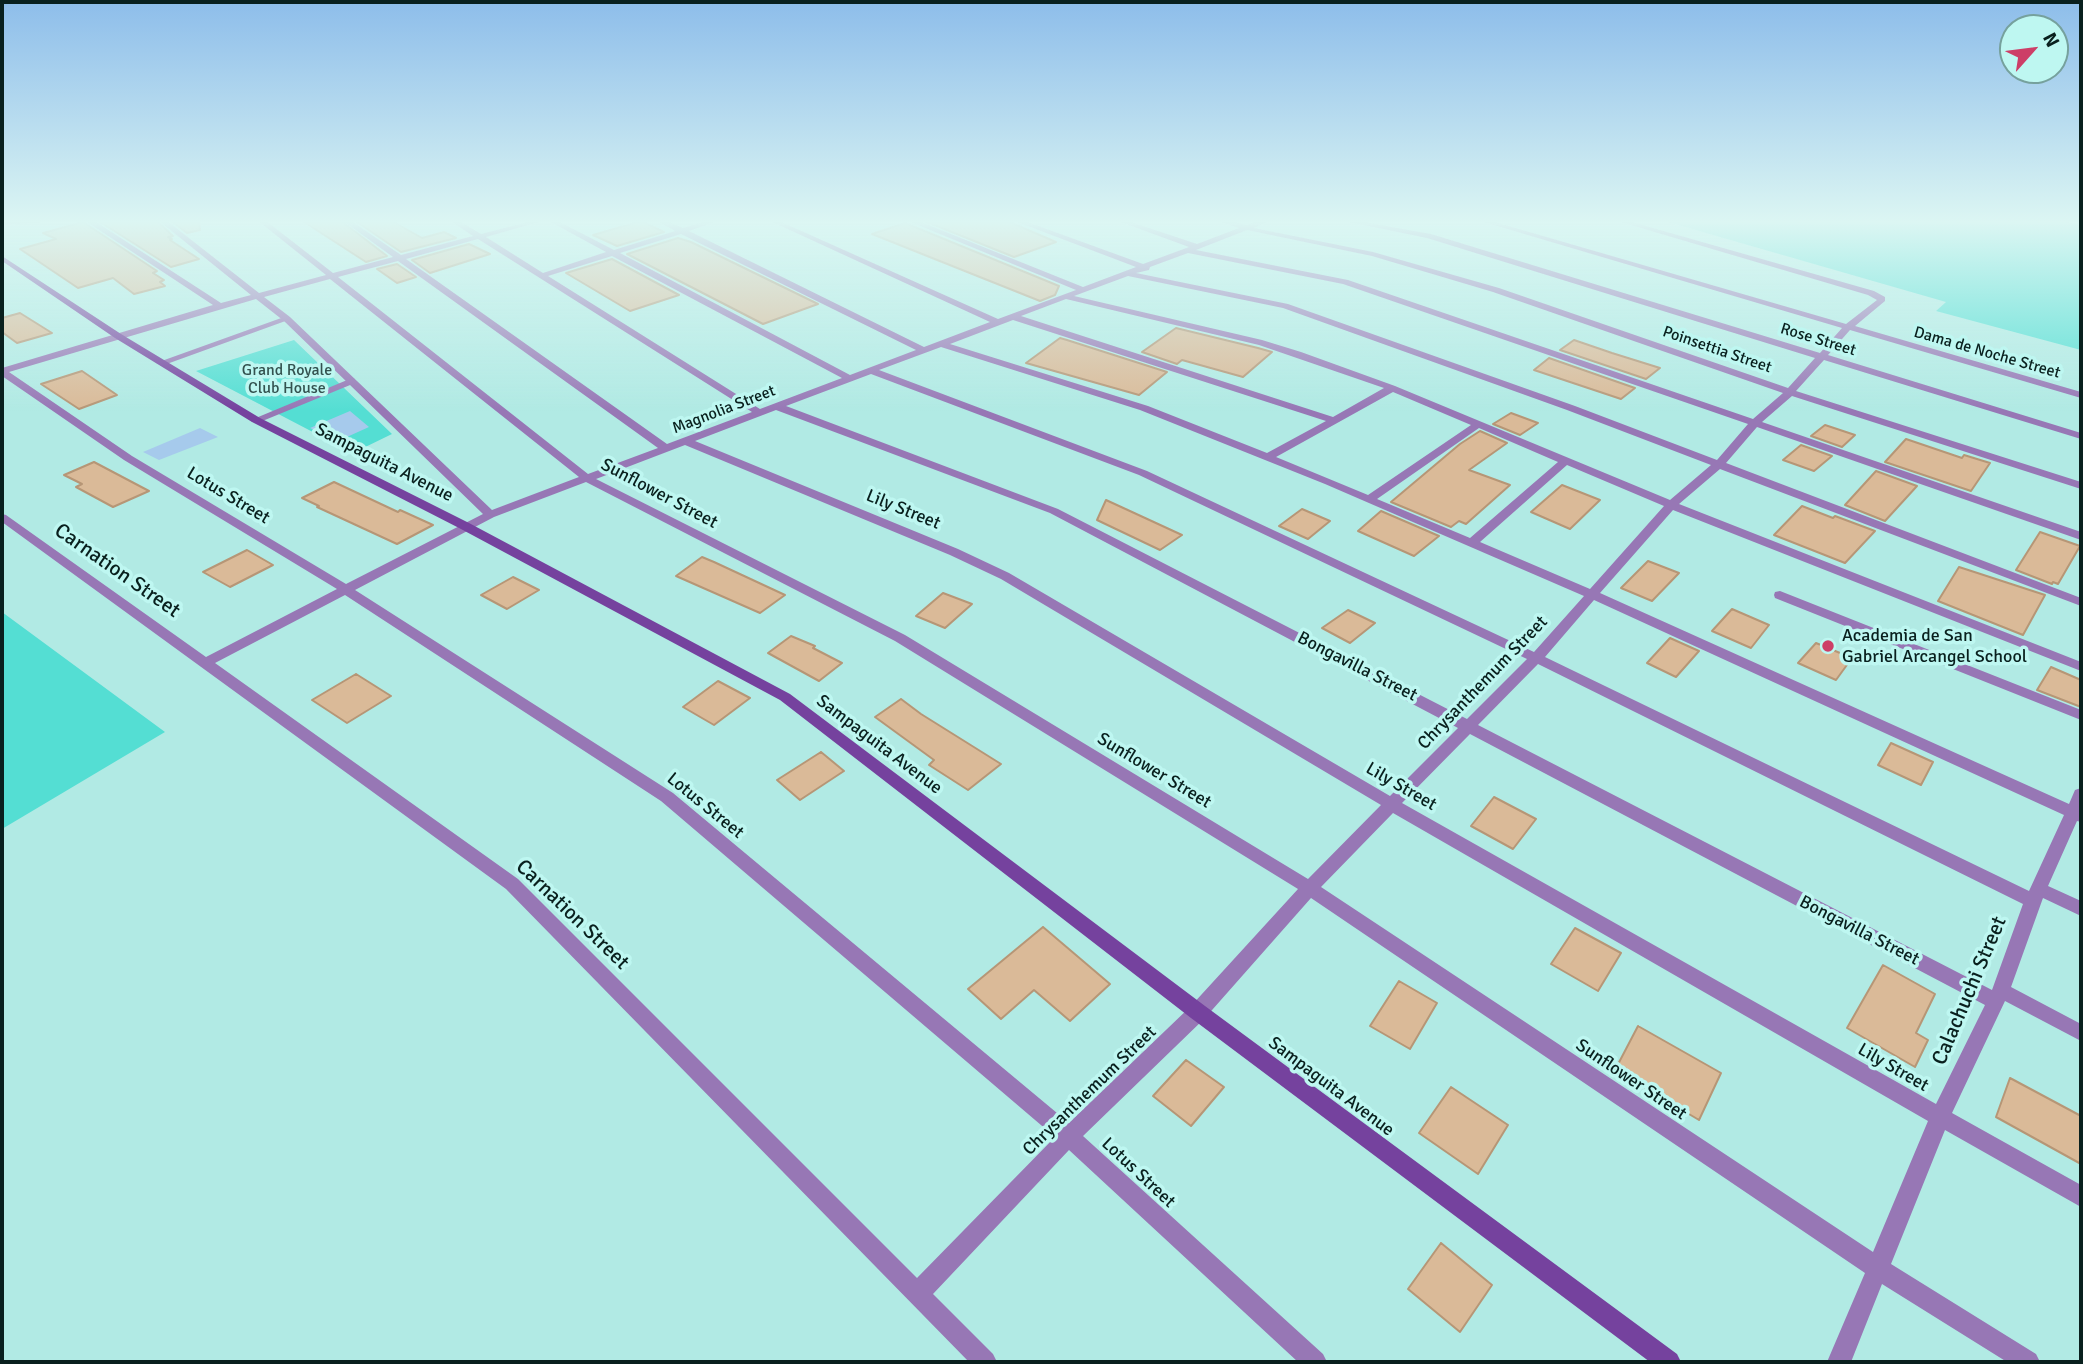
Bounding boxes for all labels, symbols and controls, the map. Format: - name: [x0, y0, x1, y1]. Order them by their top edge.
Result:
- north arrow: [1999, 14, 2069, 84]
- text: N: [2037, 29, 2064, 52]
- street label: Rose Street: [1778, 319, 1858, 361]
- street label: Poinsettia Street: [1660, 322, 1774, 378]
- street label: Dama de Noche Street: [1912, 323, 2062, 383]
- park label: Grand Royale Club House: [242, 361, 332, 399]
- street label: Magnolia Street: [670, 382, 778, 438]
- street label: Sampaguita Avenue: [311, 419, 457, 507]
- street label: Sunflower Street: [597, 454, 721, 534]
- street label: Lotus Street: [183, 463, 273, 529]
- street label: Lily Street: [863, 485, 943, 535]
- street label: Carnation Street: [49, 518, 185, 624]
- street label: Chrysanthemum Street: [1414, 612, 1552, 754]
- place label: Academia de San Gabriel Arcangel School: [1842, 625, 2027, 668]
- street label: Bongavilla Street: [1293, 627, 1421, 707]
- marker: Academia de San Gabriel Arcangel School: [1820, 638, 1836, 654]
- street label: Sampaguita Avenue: [812, 691, 946, 799]
- street label: Sunflower Street: [1093, 729, 1215, 813]
- street label: Lily Street: [1362, 758, 1440, 816]
- street label: Lotus Street: [662, 768, 748, 844]
- street label: Carnation Street: [510, 855, 634, 975]
- street label: Bongavilla Street: [1795, 891, 1923, 971]
- street label: Calachuchi Street: [1927, 913, 2013, 1069]
- street label: Chrysanthemum Street: [1019, 1022, 1161, 1160]
- street label: Sampaguita Avenue: [1264, 1033, 1398, 1141]
- street label: Sunflower Street: [1571, 1035, 1691, 1125]
- street label: Lily Street: [1854, 1039, 1932, 1097]
- street label: Lotus Street: [1097, 1133, 1179, 1213]

